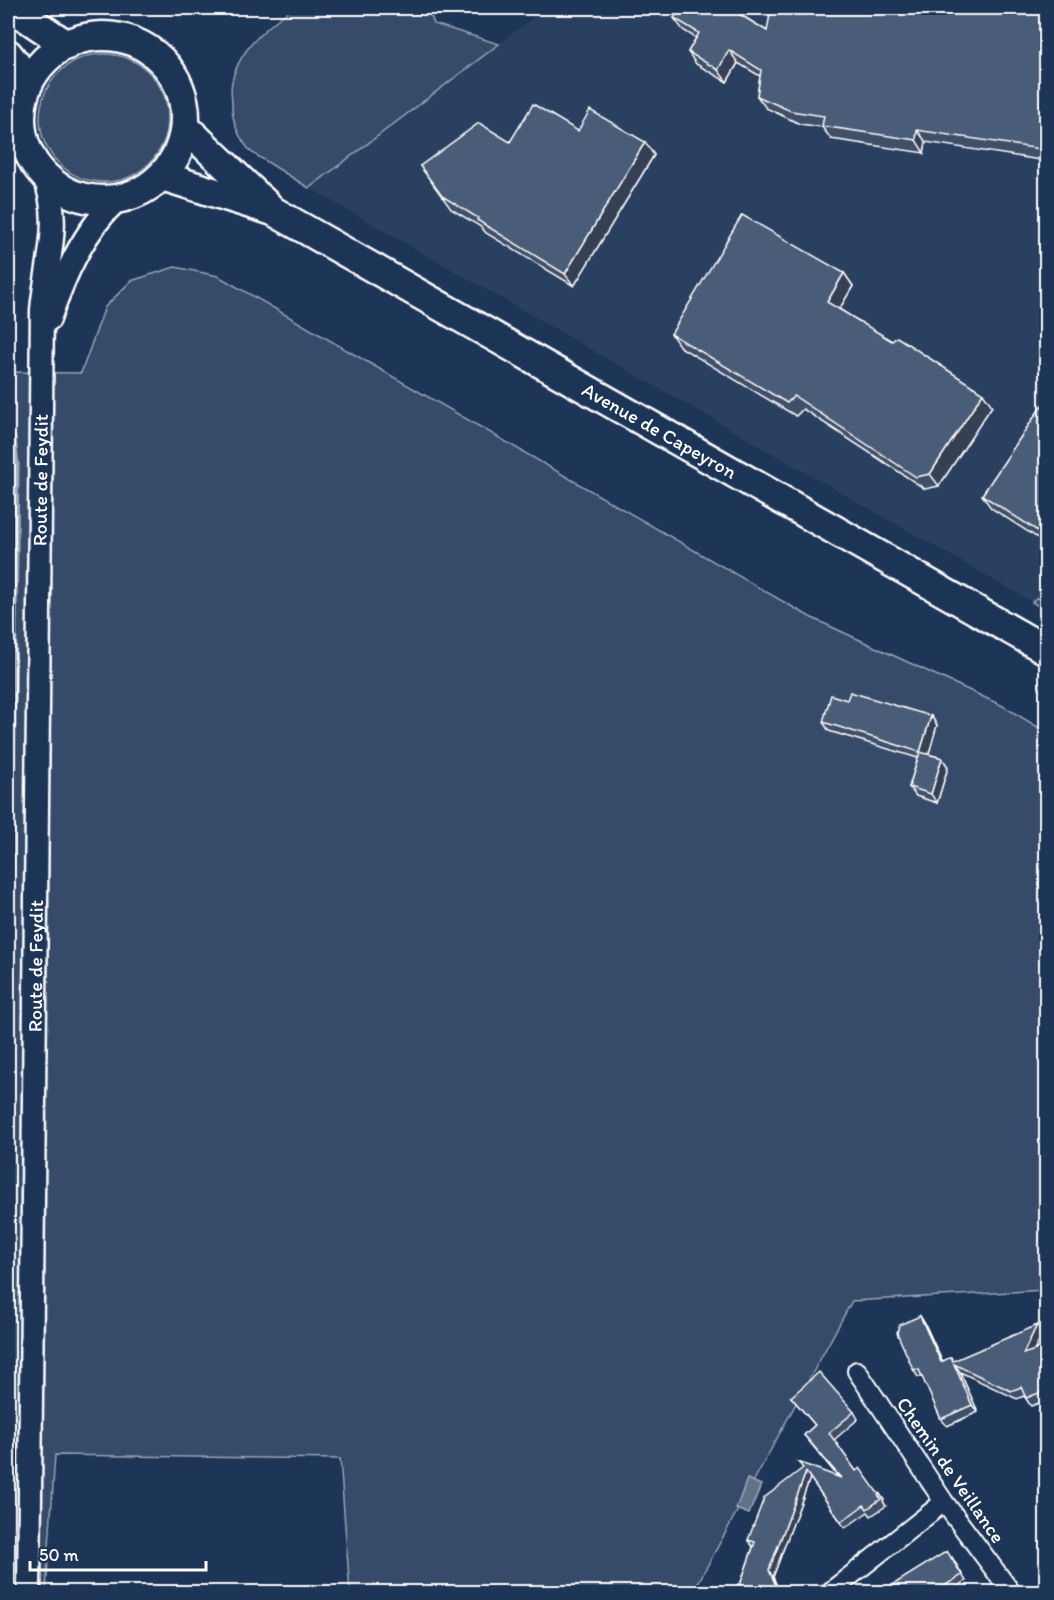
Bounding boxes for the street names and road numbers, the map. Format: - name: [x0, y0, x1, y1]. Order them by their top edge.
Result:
- street label: Avenue de Capeyron: [578, 377, 741, 484]
- street label: Route de Feydit: [28, 413, 53, 546]
- street label: Route de Feydit: [23, 899, 48, 1032]
- street label: Chemin de Veillance: [892, 1392, 1010, 1548]

